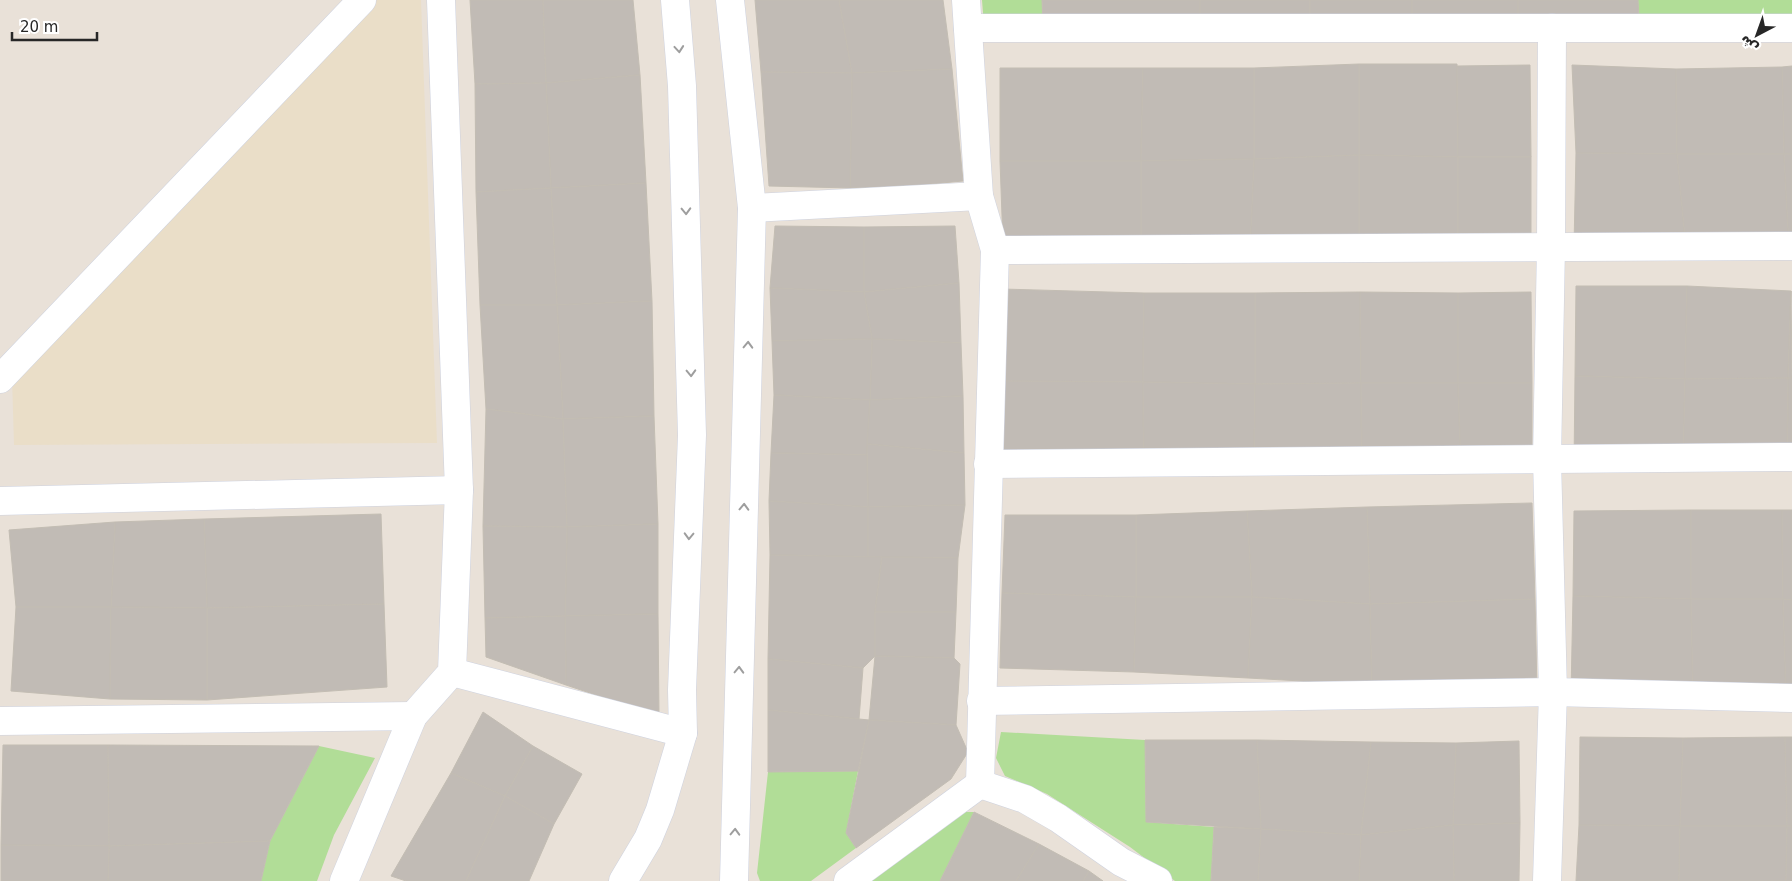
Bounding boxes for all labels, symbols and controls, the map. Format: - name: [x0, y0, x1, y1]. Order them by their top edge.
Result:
- scale bar: [12, 10, 98, 42]
- north arrow: [1732, 10, 1782, 60]
- text: 20 m: [20, 18, 58, 36]
- text: ش: [1736, 32, 1761, 57]
- one-way arrow: [673, 45, 684, 53]
- one-way arrow: [680, 207, 691, 215]
- one-way arrow: [743, 341, 753, 348]
- one-way arrow: [685, 370, 696, 378]
- one-way arrow: [739, 503, 749, 511]
- one-way arrow: [683, 532, 694, 540]
- one-way arrow: [734, 666, 745, 674]
- one-way arrow: [730, 828, 740, 836]

